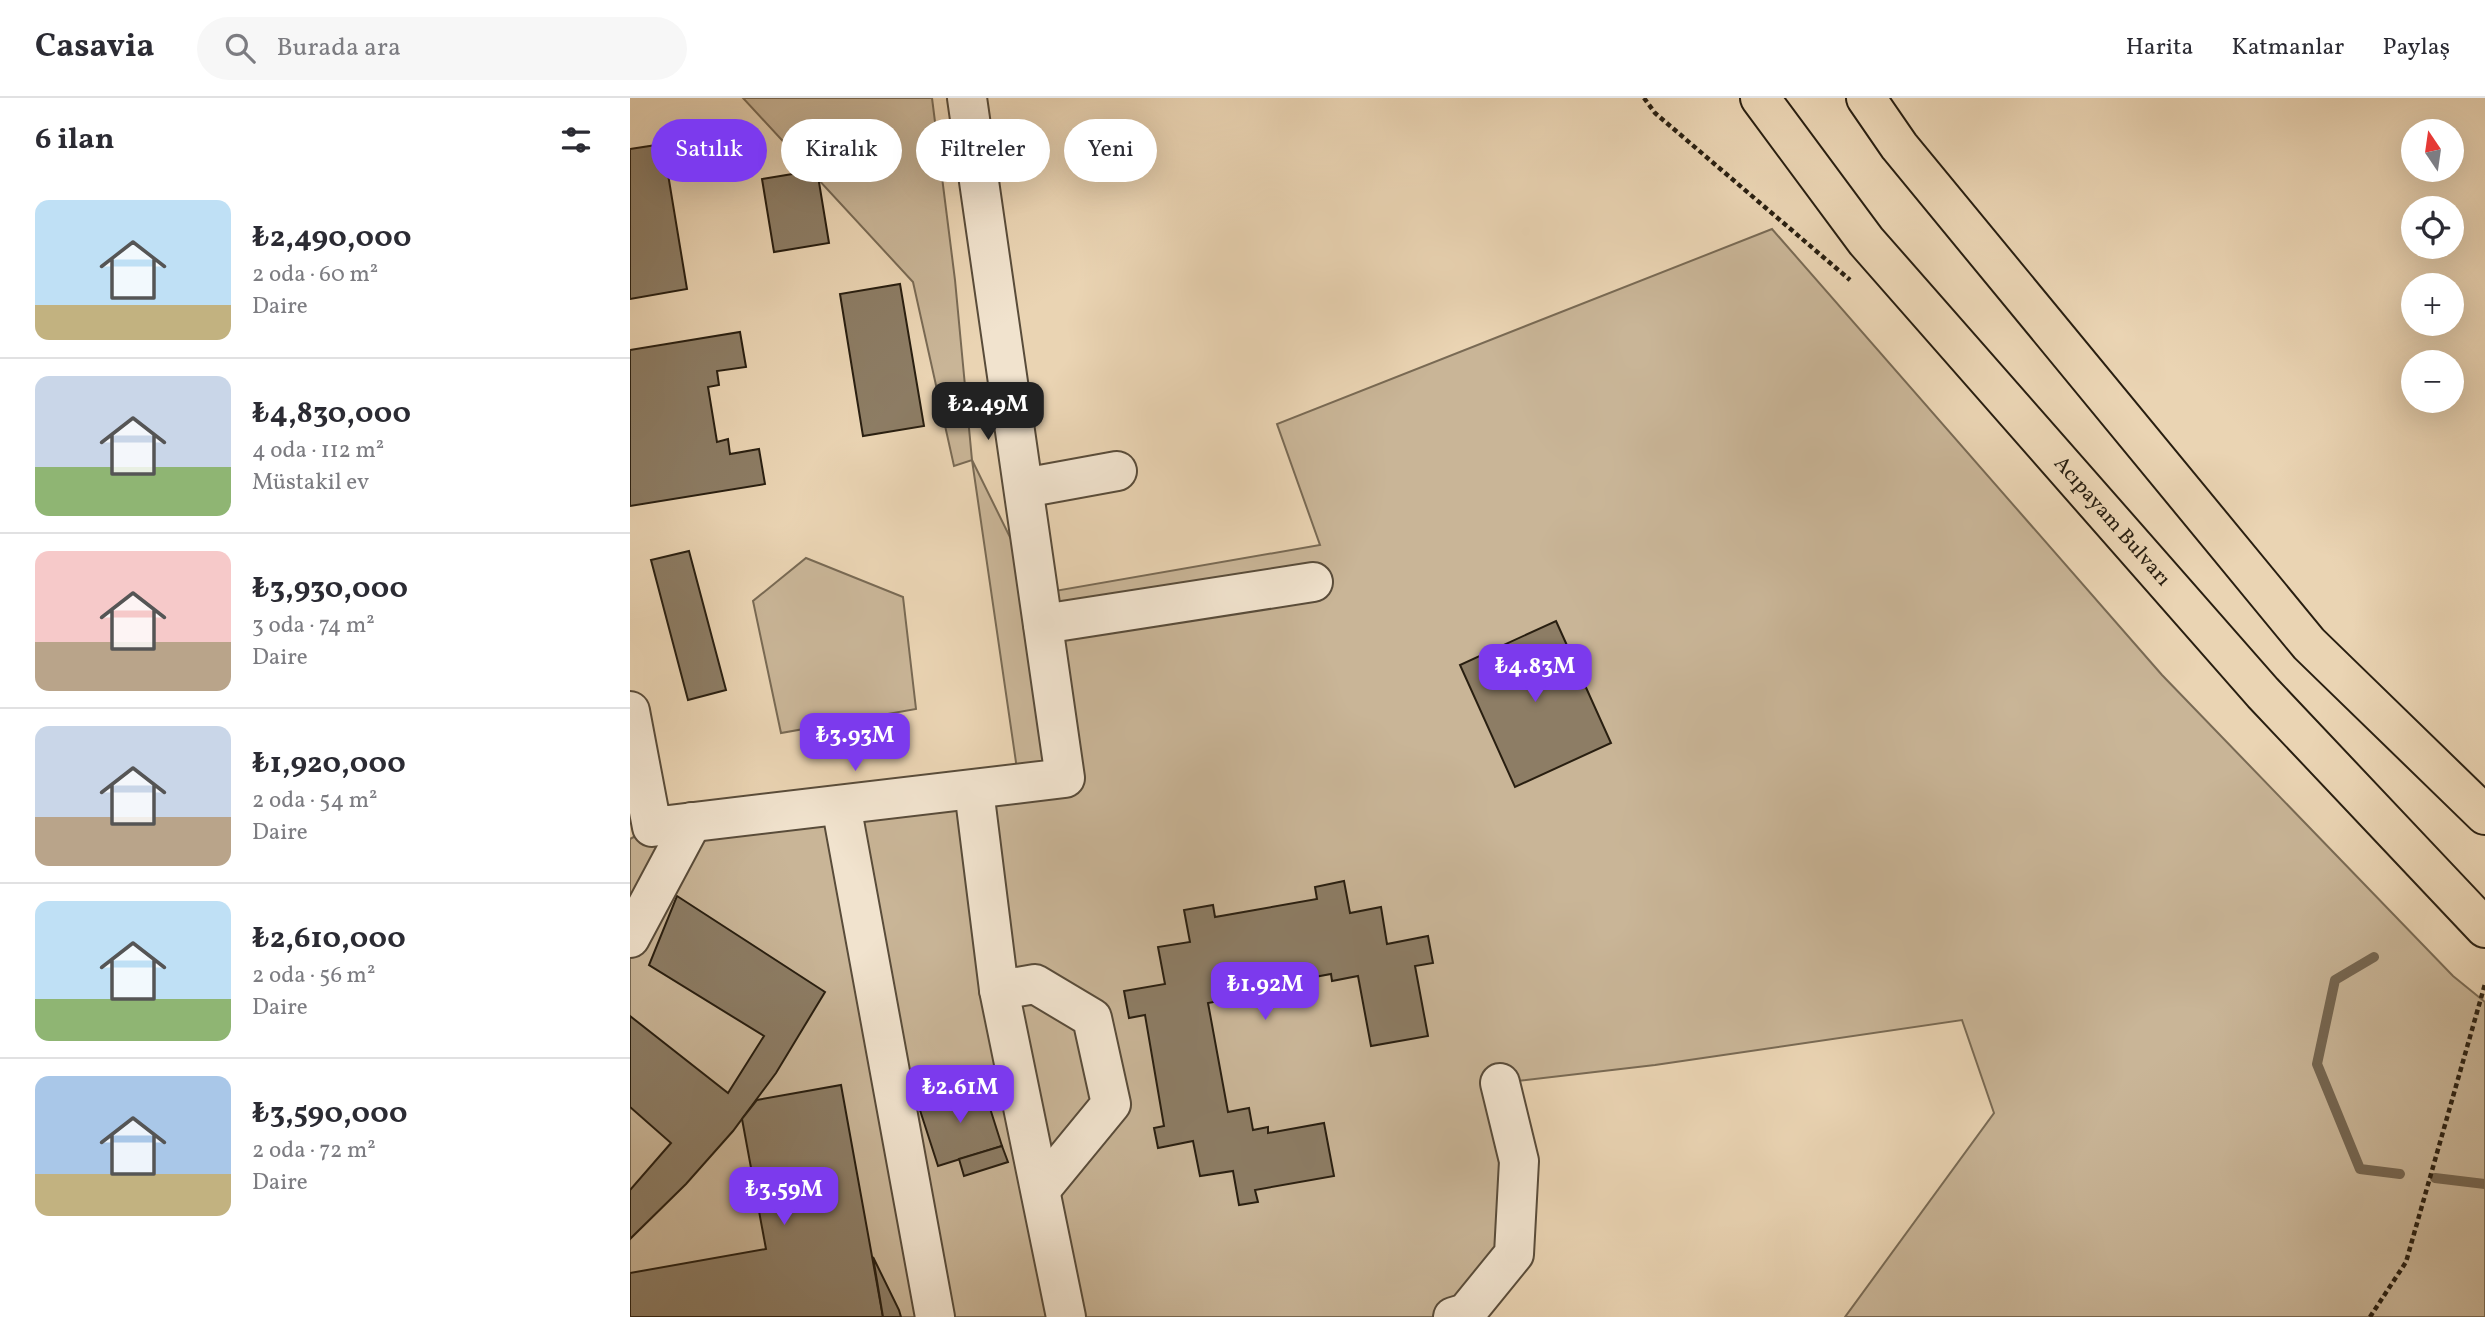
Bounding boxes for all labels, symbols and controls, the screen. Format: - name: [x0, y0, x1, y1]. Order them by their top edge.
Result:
- search box: [197, 17, 687, 80]
- text: Casavia: [35, 25, 155, 71]
- icon: search: [221, 29, 259, 67]
- text: Burada ara: [277, 30, 401, 66]
- text: Harita: [2126, 31, 2193, 65]
- text: Katmanlar: [2231, 31, 2344, 65]
- text: Paylaş: [2382, 31, 2450, 65]
- text: 6 ilan: [35, 119, 114, 161]
- chip: Satılık: [651, 119, 767, 182]
- chip: Kiralık: [781, 119, 902, 182]
- chip: Filtreler: [916, 119, 1050, 182]
- chip: Yeni: [1064, 119, 1157, 182]
- north arrow: [2401, 119, 2464, 182]
- map controls: [2401, 119, 2464, 413]
- icon: filters: [557, 121, 595, 159]
- button: locate: [2401, 196, 2464, 259]
- text: ₺2,490,000: [252, 217, 411, 259]
- icon: home: [91, 228, 175, 312]
- text: 2 oda · 60 m²: [252, 259, 378, 291]
- button: +: [2401, 273, 2464, 336]
- text: Daire: [252, 291, 308, 323]
- button: −: [2401, 350, 2464, 413]
- pin: ₺2.49M: [931, 382, 1045, 442]
- text: ₺2.49M: [948, 389, 1028, 421]
- text: ₺4,830,000: [252, 393, 411, 435]
- icon: home: [91, 404, 175, 488]
- text: 4 oda · 112 m²: [252, 435, 384, 467]
- street label: Acıpayam Bulvarı: [2047, 450, 2177, 593]
- text: Müstakil ev: [252, 467, 369, 499]
- text: ₺3,930,000: [252, 568, 408, 610]
- icon: home: [91, 579, 175, 663]
- text: 3 oda · 74 m²: [252, 610, 375, 642]
- text: Daire: [252, 642, 308, 674]
- pin: ₺4.83M: [1478, 644, 1592, 704]
- text: ₺4.83M: [1495, 651, 1575, 683]
- pin: ₺3.93M: [798, 714, 912, 773]
- text: ₺3.93M: [816, 720, 894, 752]
- text: ₺1,920,000: [252, 743, 406, 785]
- icon: home: [91, 754, 175, 838]
- text: 2 oda · 54 m²: [252, 785, 378, 817]
- text: Daire: [252, 817, 308, 849]
- text: ₺2,610,000: [252, 918, 406, 960]
- icon: home: [91, 929, 175, 1013]
- text: 2 oda · 56 m²: [252, 960, 376, 992]
- pin: ₺1.92M: [1208, 962, 1322, 1022]
- text: ₺1.92M: [1227, 969, 1303, 1001]
- text: Daire: [252, 992, 308, 1024]
- pin: ₺2.61M: [903, 1066, 1017, 1125]
- text: ₺2.61M: [922, 1072, 998, 1104]
- text: ₺3,590,000: [252, 1093, 408, 1135]
- icon: home: [91, 1104, 175, 1188]
- text: 2 oda · 72 m²: [252, 1135, 376, 1167]
- text: Daire: [252, 1167, 308, 1199]
- pin: ₺3.59M: [727, 1168, 841, 1227]
- text: ₺3.59M: [745, 1174, 823, 1206]

